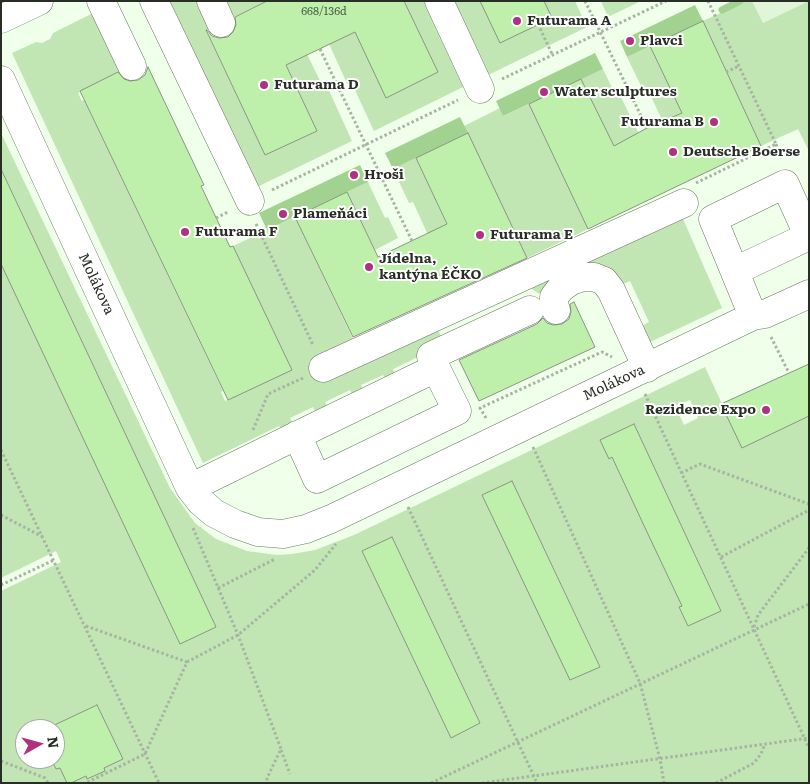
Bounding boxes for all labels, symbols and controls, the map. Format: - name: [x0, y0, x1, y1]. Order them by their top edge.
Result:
- house number: 668/136d: [301, 5, 347, 19]
- place label: Futurama A: [527, 13, 611, 29]
- marker: Futurama A: [511, 15, 523, 27]
- place label: Plavci: [640, 33, 683, 49]
- marker: Plavci: [624, 35, 636, 47]
- place label: Futurama D: [274, 77, 359, 93]
- marker: Futurama D: [258, 79, 270, 91]
- place label: Water sculptures: [554, 84, 677, 100]
- marker: Water sculptures: [538, 86, 550, 98]
- place label: Futurama B: [621, 114, 704, 130]
- marker: Futurama B: [708, 116, 720, 128]
- place label: Deutsche Boerse: [683, 144, 800, 160]
- marker: Deutsche Boerse: [667, 146, 679, 158]
- place label: Hroši: [364, 167, 404, 183]
- marker: Hroši: [348, 169, 360, 181]
- place label: Plameňáci: [293, 206, 367, 222]
- marker: Plameňáci: [277, 208, 289, 220]
- place label: Futurama F: [195, 224, 278, 240]
- marker: Futurama F: [179, 226, 191, 238]
- place label: Futurama E: [490, 227, 573, 243]
- marker: Futurama E: [474, 229, 486, 241]
- street label: Molákova: [74, 251, 118, 317]
- place label: Jídelna, kantýna ÉČKO: [379, 251, 481, 284]
- marker: Jídelna, kantýna ÉČKO: [363, 261, 375, 273]
- street label: Molákova: [581, 361, 647, 405]
- place label: Rezidence Expo: [645, 402, 756, 418]
- marker: Rezidence Expo: [760, 404, 772, 416]
- north arrow: [15, 719, 65, 769]
- text: N: [43, 735, 65, 749]

